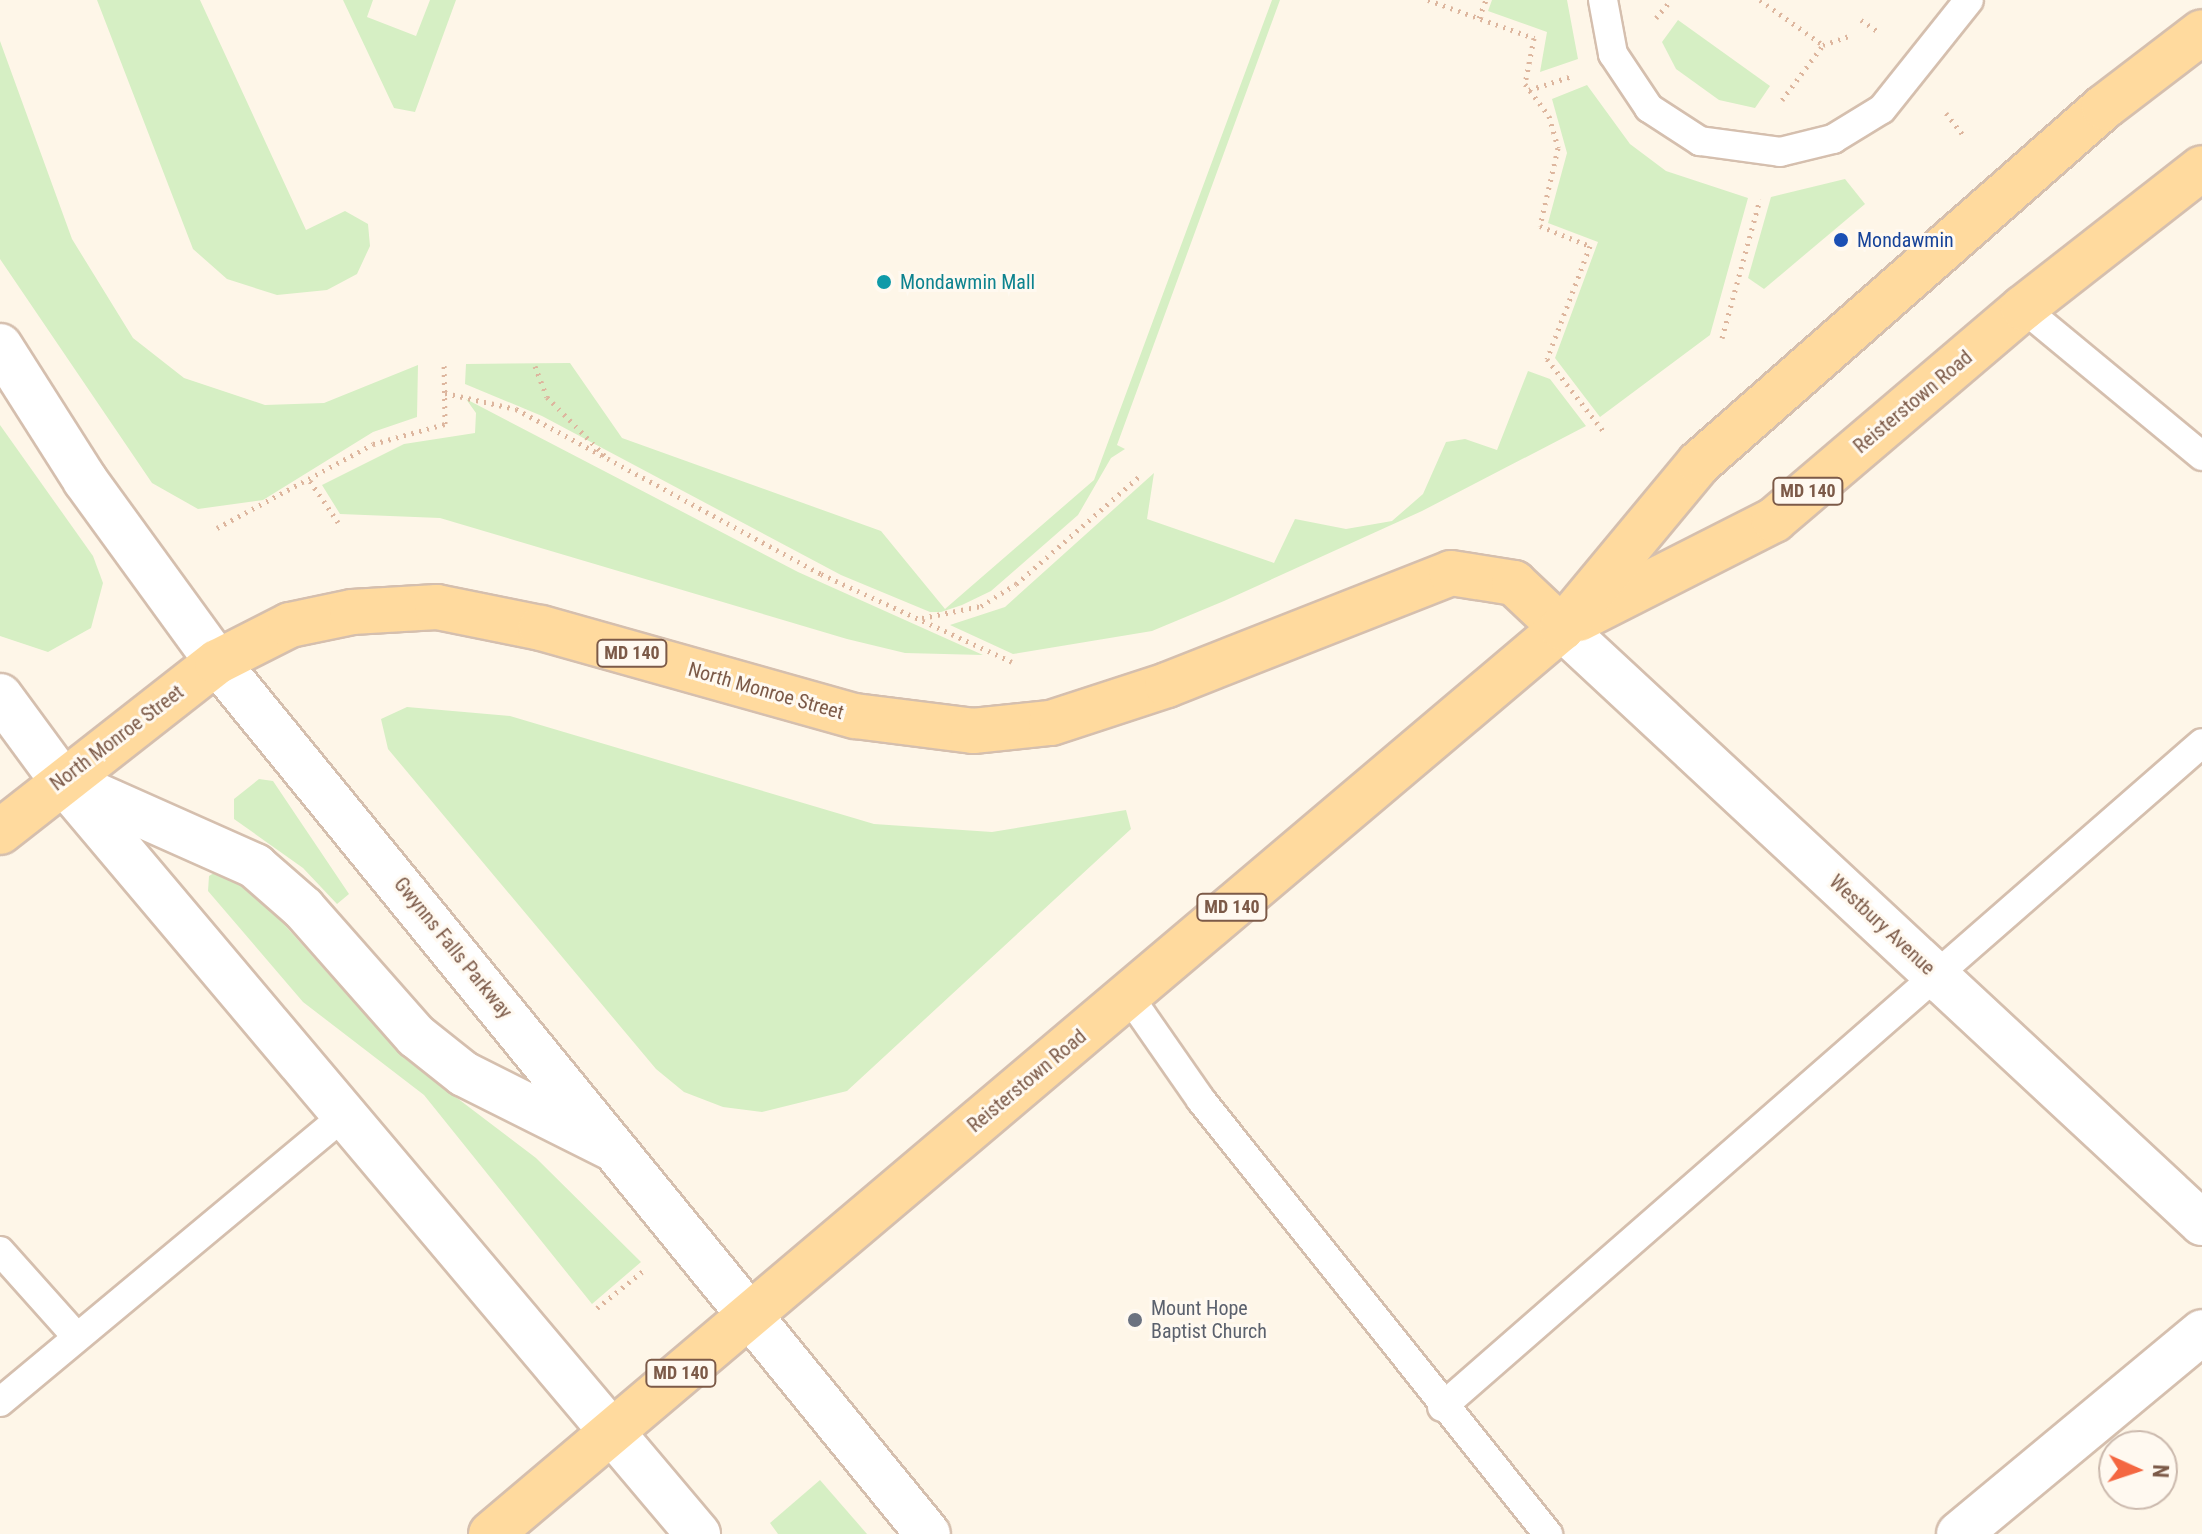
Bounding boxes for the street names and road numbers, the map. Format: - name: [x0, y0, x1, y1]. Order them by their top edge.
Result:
- street label: Reisterstown Road: [1849, 345, 1977, 459]
- road number: MD 140: [1772, 477, 1844, 505]
- road number: MD 140: [596, 639, 668, 667]
- street label: North Monroe Street: [685, 657, 847, 725]
- street label: North Monroe Street: [46, 680, 188, 796]
- street label: Westbury Avenue: [1824, 870, 1940, 980]
- street label: Gwynns Falls Parkway: [389, 873, 517, 1023]
- road number: MD 140: [1196, 893, 1268, 921]
- street label: Reisterstown Road: [963, 1024, 1091, 1138]
- road number: MD 140: [645, 1359, 717, 1387]

